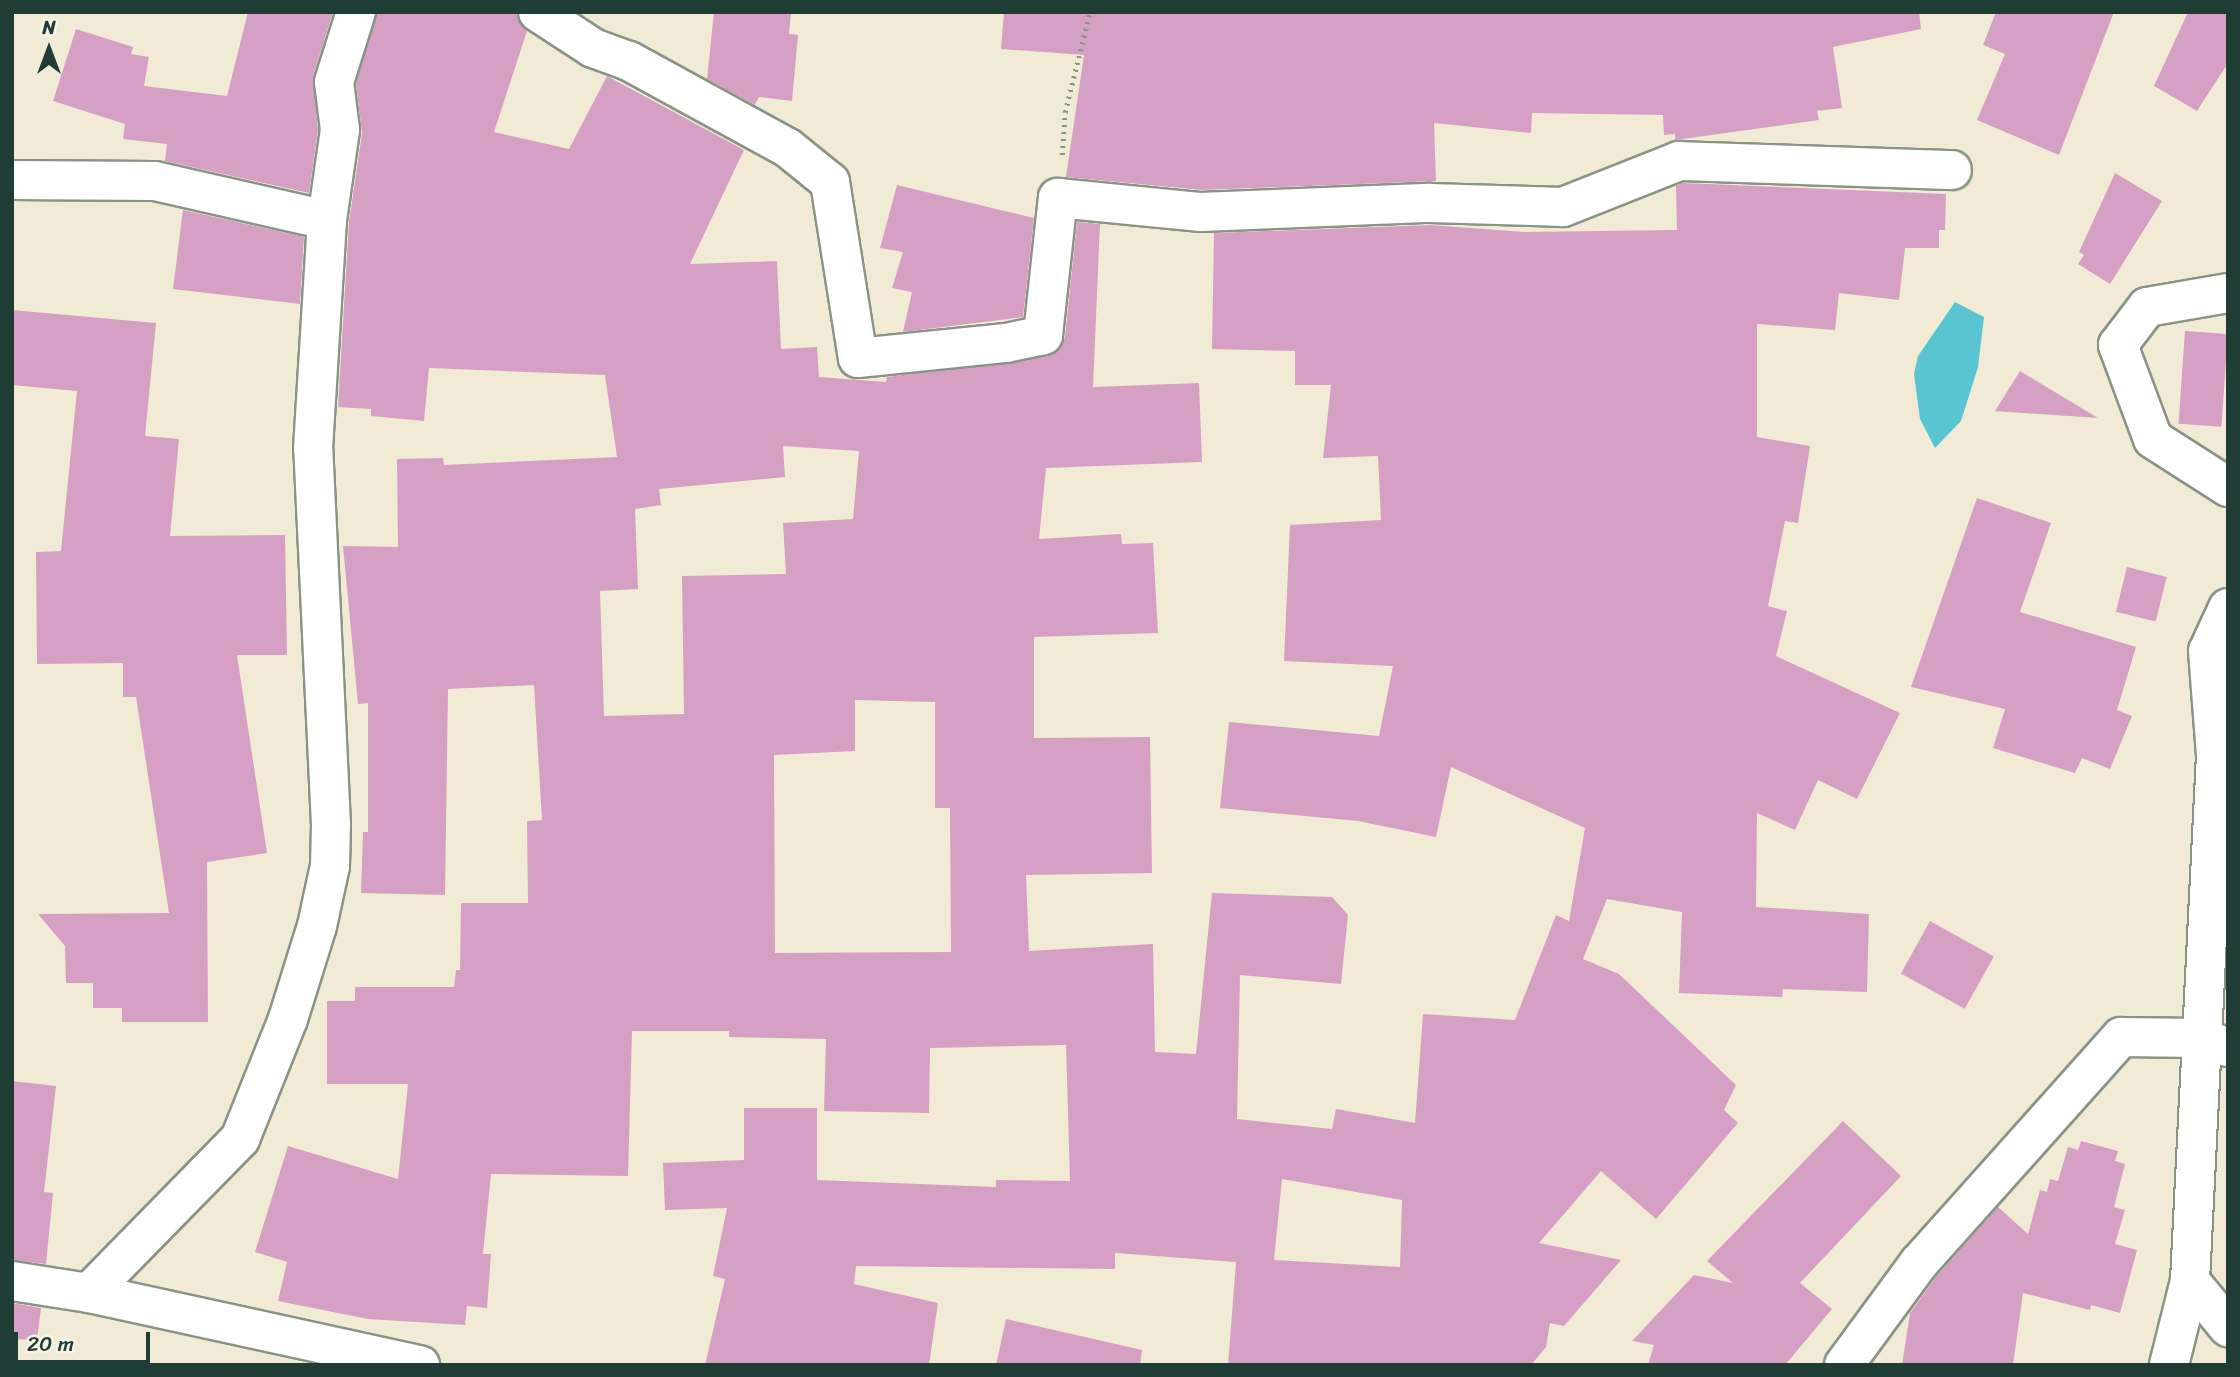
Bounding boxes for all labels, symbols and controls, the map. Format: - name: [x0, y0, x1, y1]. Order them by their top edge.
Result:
- text: N: [42, 11, 56, 44]
- north arrow: [14, 14, 84, 84]
- scale bar: [18, 1318, 154, 1362]
- text: 20 m: [27, 1325, 74, 1363]

